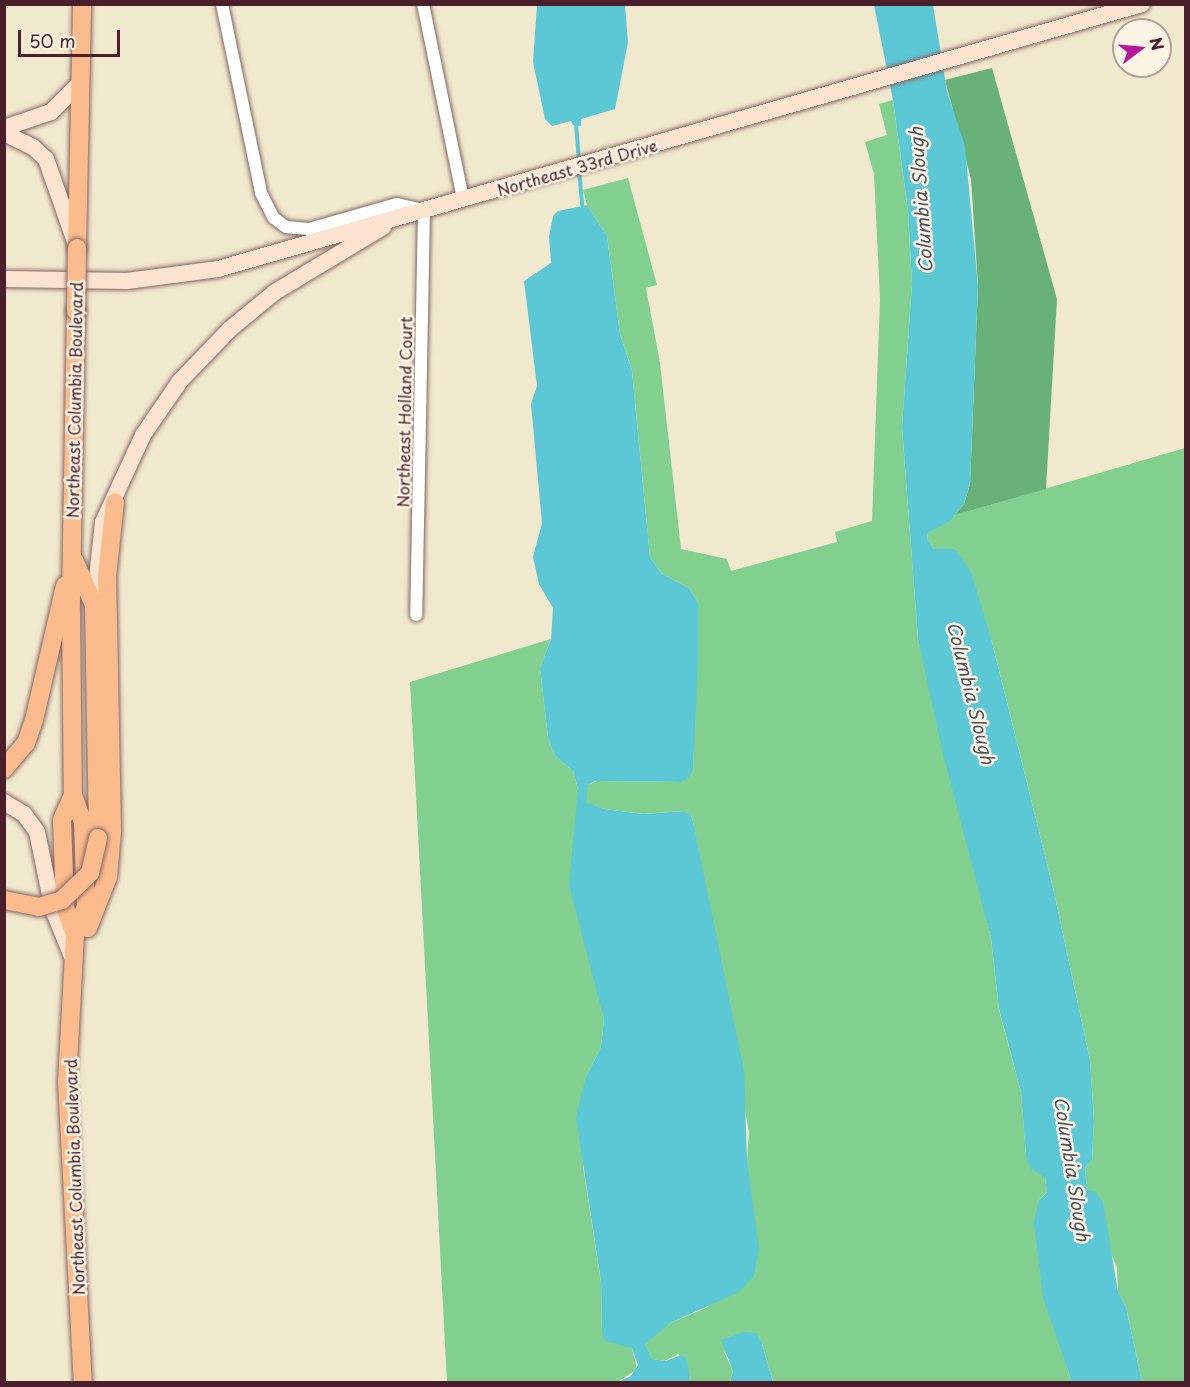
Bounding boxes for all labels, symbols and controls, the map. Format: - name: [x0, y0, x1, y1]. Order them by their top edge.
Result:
- scale bar: [21, 18, 123, 56]
- north arrow: [1112, 18, 1172, 78]
- text: 50 m: [29, 27, 76, 54]
- text: N: [1144, 34, 1171, 53]
- water label: Columbia Slough: [905, 127, 937, 273]
- street label: Northeast 33rd Drive: [494, 135, 660, 199]
- street label: Northeast Columbia Boulevard: [62, 282, 86, 518]
- street label: Northeast Holland Court: [393, 317, 415, 507]
- water label: Columbia Slough: [943, 620, 999, 766]
- street label: Northeast Columbia Boulevard: [60, 1059, 88, 1295]
- water label: Columbia Slough: [1050, 1096, 1094, 1242]

